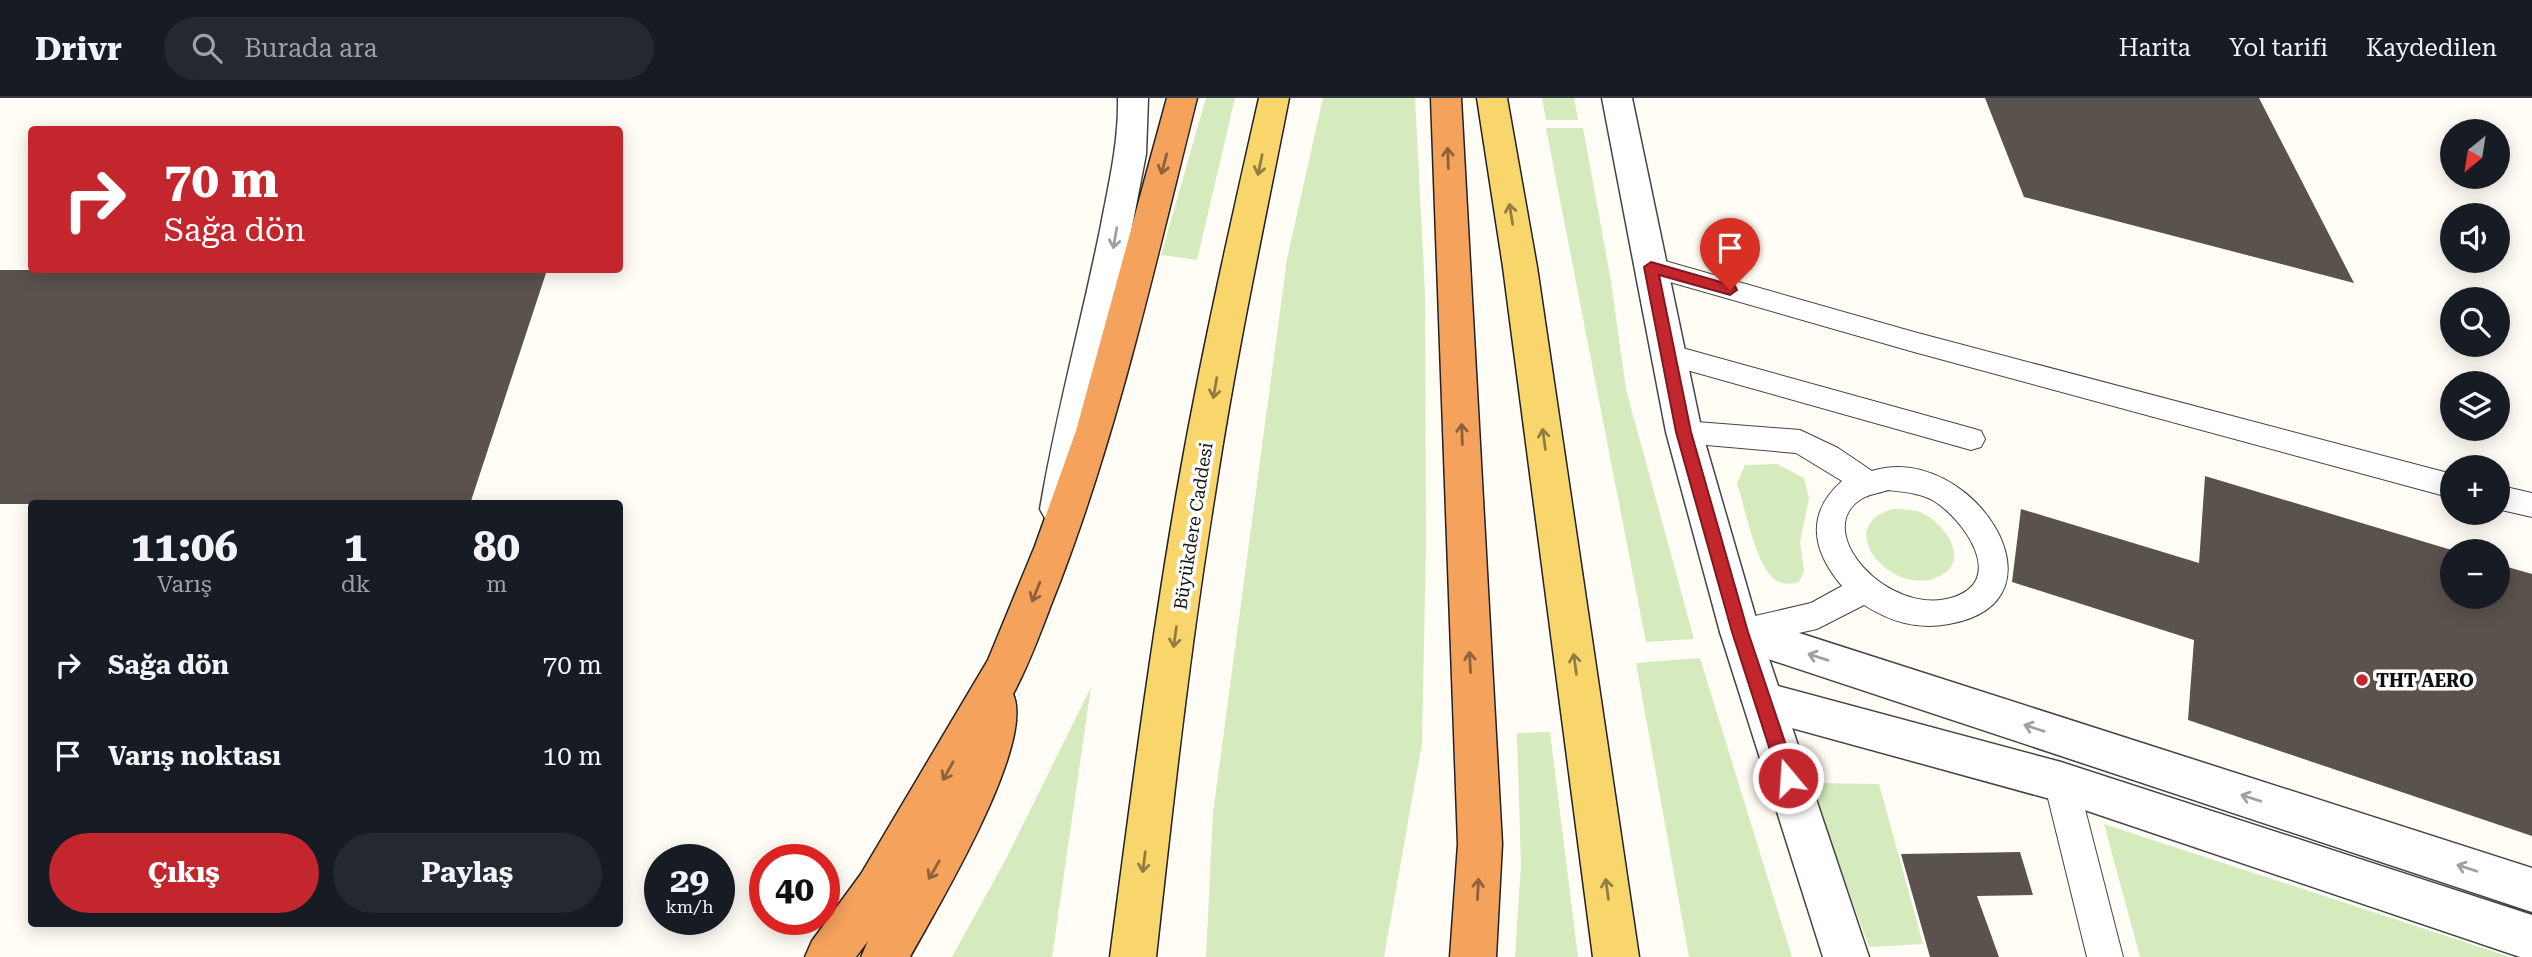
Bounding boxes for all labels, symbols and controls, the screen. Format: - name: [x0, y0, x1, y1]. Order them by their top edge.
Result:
- search box: [164, 17, 654, 80]
- text: Drivr: [35, 29, 122, 68]
- icon: search: [188, 29, 226, 67]
- text: Burada ara: [244, 33, 378, 63]
- text: Harita: [2119, 34, 2191, 62]
- text: Yol tarifi: [2229, 34, 2328, 62]
- text: Kaydedilen: [2366, 34, 2497, 62]
- north arrow: [2440, 119, 2510, 189]
- map controls: [2440, 119, 2510, 609]
- one-way arrow: [1442, 147, 1455, 170]
- text: 70 m: [164, 152, 279, 209]
- one-way arrow: [1157, 152, 1170, 175]
- one-way arrow: [1252, 153, 1266, 176]
- icon: right: [49, 154, 140, 245]
- one-way arrow: [1504, 203, 1517, 225]
- button: sound: [2440, 203, 2510, 273]
- text: Sağa dön: [164, 211, 305, 249]
- pin: [1700, 218, 1760, 290]
- one-way arrow: [1108, 227, 1121, 249]
- icon: arrive: [1711, 229, 1749, 267]
- button: search: [2440, 287, 2510, 357]
- button: layers: [2440, 371, 2510, 441]
- one-way arrow: [1208, 376, 1221, 399]
- one-way arrow: [1456, 423, 1469, 446]
- one-way arrow: [1537, 428, 1550, 451]
- street label: Büyükdere Caddesi: [1169, 441, 1217, 611]
- button: +: [2440, 455, 2510, 525]
- text: 11:06: [131, 522, 238, 571]
- text: 1: [344, 522, 367, 571]
- text: 80: [473, 522, 520, 571]
- button: −: [2440, 539, 2510, 609]
- text: Varış: [157, 571, 212, 598]
- text: dk: [341, 571, 370, 598]
- text: m: [486, 571, 507, 598]
- one-way arrow: [1028, 581, 1041, 603]
- one-way arrow: [1168, 625, 1181, 647]
- icon: right: [49, 646, 87, 684]
- text: Sağa dön: [108, 650, 229, 680]
- text: 70 m: [543, 650, 602, 680]
- one-way arrow: [1807, 650, 1829, 663]
- one-way arrow: [1464, 651, 1477, 674]
- one-way arrow: [1568, 653, 1581, 676]
- place label: THT AERO: [2376, 670, 2474, 691]
- marker: THT AERO: [2354, 672, 2370, 688]
- one-way arrow: [2024, 721, 2046, 733]
- icon: arrive: [49, 737, 87, 775]
- text: Varış noktası: [108, 741, 281, 771]
- text: 10 m: [543, 741, 602, 771]
- position arrow: [1751, 741, 1825, 815]
- one-way arrow: [941, 761, 955, 781]
- one-way arrow: [2240, 791, 2262, 803]
- button: Çıkış: [49, 833, 319, 913]
- button: Paylaş: [333, 833, 602, 913]
- speed limit sign: 40: [749, 844, 840, 935]
- one-way arrow: [1137, 850, 1150, 873]
- one-way arrow: [927, 859, 940, 880]
- text: 29: [670, 860, 709, 901]
- one-way arrow: [2456, 861, 2478, 874]
- one-way arrow: [1472, 878, 1485, 901]
- one-way arrow: [1600, 879, 1613, 901]
- text: km/h: [665, 896, 714, 917]

